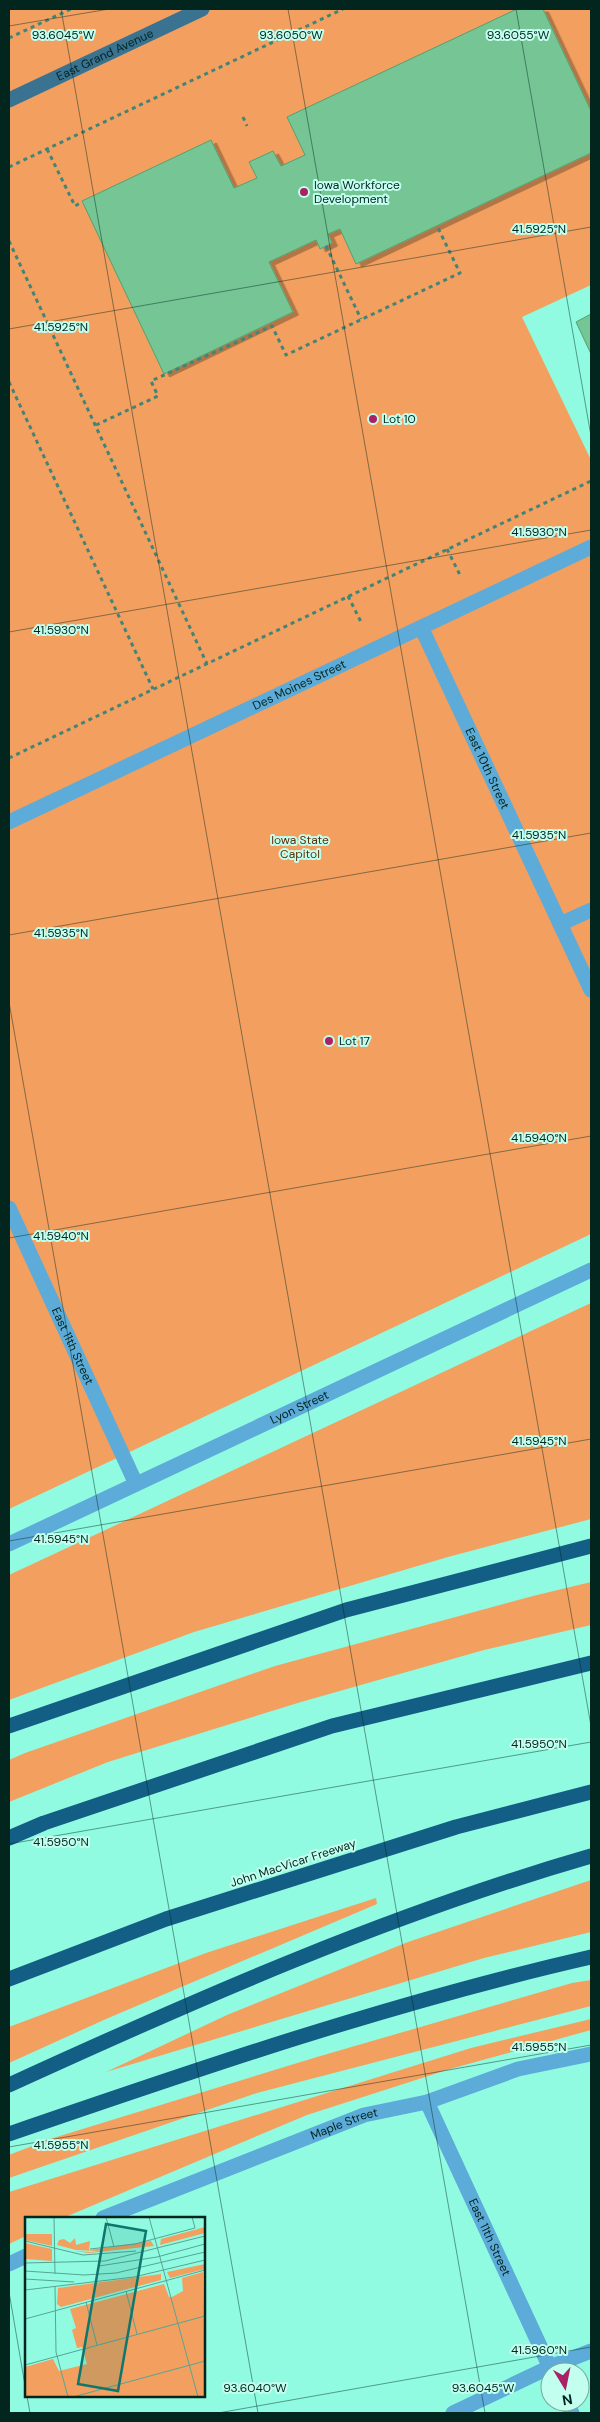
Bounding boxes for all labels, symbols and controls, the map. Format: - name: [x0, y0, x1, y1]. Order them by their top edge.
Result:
- street label: East Grand Avenue: [54, 25, 156, 85]
- text: 93.6045°W: [32, 27, 95, 43]
- text: 93.6050°W: [259, 27, 323, 43]
- text: 93.6055°W: [487, 27, 550, 43]
- place label: Iowa Workforce Development: [314, 177, 400, 207]
- marker: Iowa Workforce Development: [298, 186, 310, 198]
- text: 41.5925°N: [512, 221, 566, 237]
- text: 41.5925°N: [34, 319, 88, 335]
- place label: Lot 10: [383, 411, 416, 427]
- marker: Lot 10: [367, 413, 379, 425]
- text: 41.5930°N: [511, 524, 567, 540]
- text: 41.5930°N: [33, 622, 89, 638]
- street label: Des Moines Street: [250, 656, 349, 714]
- street label: East 10th Street: [461, 725, 513, 812]
- text: 41.5935°N: [512, 827, 566, 843]
- park label: Iowa State Capitol: [271, 832, 329, 862]
- text: 41.5935°N: [34, 925, 88, 941]
- place label: Lot 17: [339, 1033, 370, 1049]
- marker: Lot 17: [323, 1035, 335, 1047]
- text: 41.5940°N: [511, 1130, 567, 1146]
- text: 41.5940°N: [33, 1228, 89, 1244]
- street label: East 11th Street: [48, 1305, 97, 1388]
- street label: Lyon Street: [268, 1386, 332, 1428]
- text: 41.5945°N: [512, 1433, 566, 1449]
- text: 41.5945°N: [34, 1531, 88, 1547]
- text: 41.5950°N: [511, 1736, 567, 1752]
- text: 41.5950°N: [33, 1834, 89, 1850]
- street label: John MacVicar Freeway: [228, 1835, 358, 1891]
- text: 41.5955°N: [512, 2039, 566, 2055]
- street label: Maple Street: [308, 2104, 379, 2143]
- text: 41.5955°N: [34, 2137, 88, 2153]
- street label: East 11th Street: [465, 2196, 514, 2279]
- inset map: [25, 2217, 205, 2397]
- text: 41.5960°N: [511, 2342, 567, 2358]
- north arrow: [540, 2362, 590, 2412]
- text: 93.6040°W: [223, 2380, 287, 2396]
- text: 93.6045°W: [452, 2380, 515, 2396]
- text: N: [561, 2390, 574, 2410]

